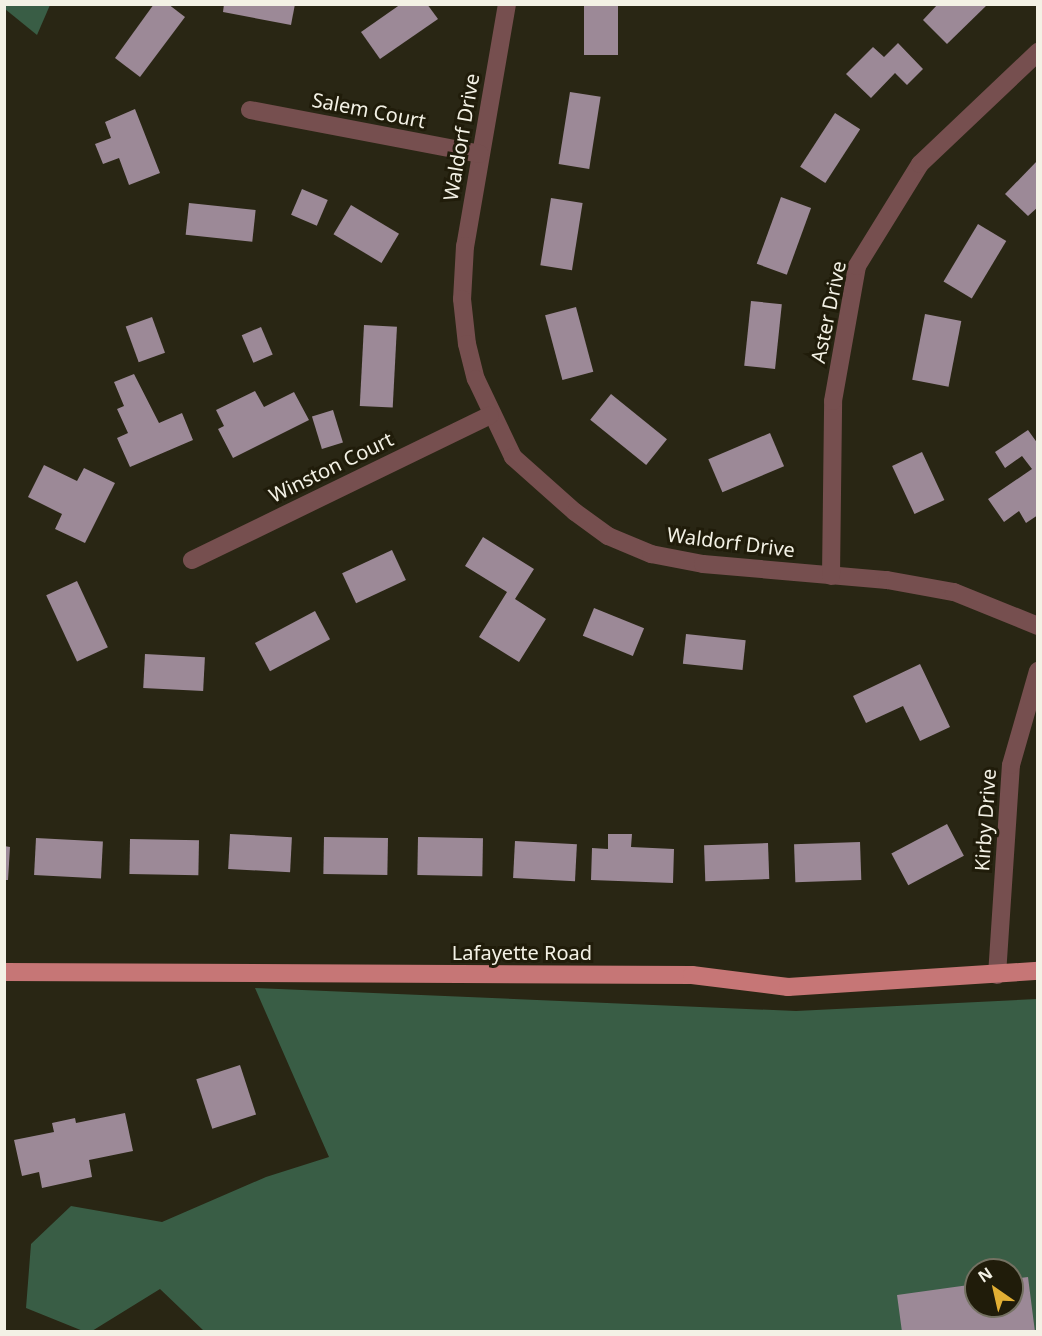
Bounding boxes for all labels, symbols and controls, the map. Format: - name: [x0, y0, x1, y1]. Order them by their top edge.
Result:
- street label: Waldorf Drive: [438, 72, 484, 202]
- street label: Salem Court: [310, 87, 428, 133]
- street label: Aster Drive: [805, 259, 851, 365]
- street label: Winston Court: [265, 427, 397, 507]
- street label: Waldorf Drive: [666, 522, 796, 562]
- street label: Kirby Drive: [969, 768, 1001, 872]
- street label: Lafayette Road: [452, 940, 592, 964]
- north arrow: [964, 1258, 1024, 1318]
- text: N: [974, 1262, 997, 1287]

